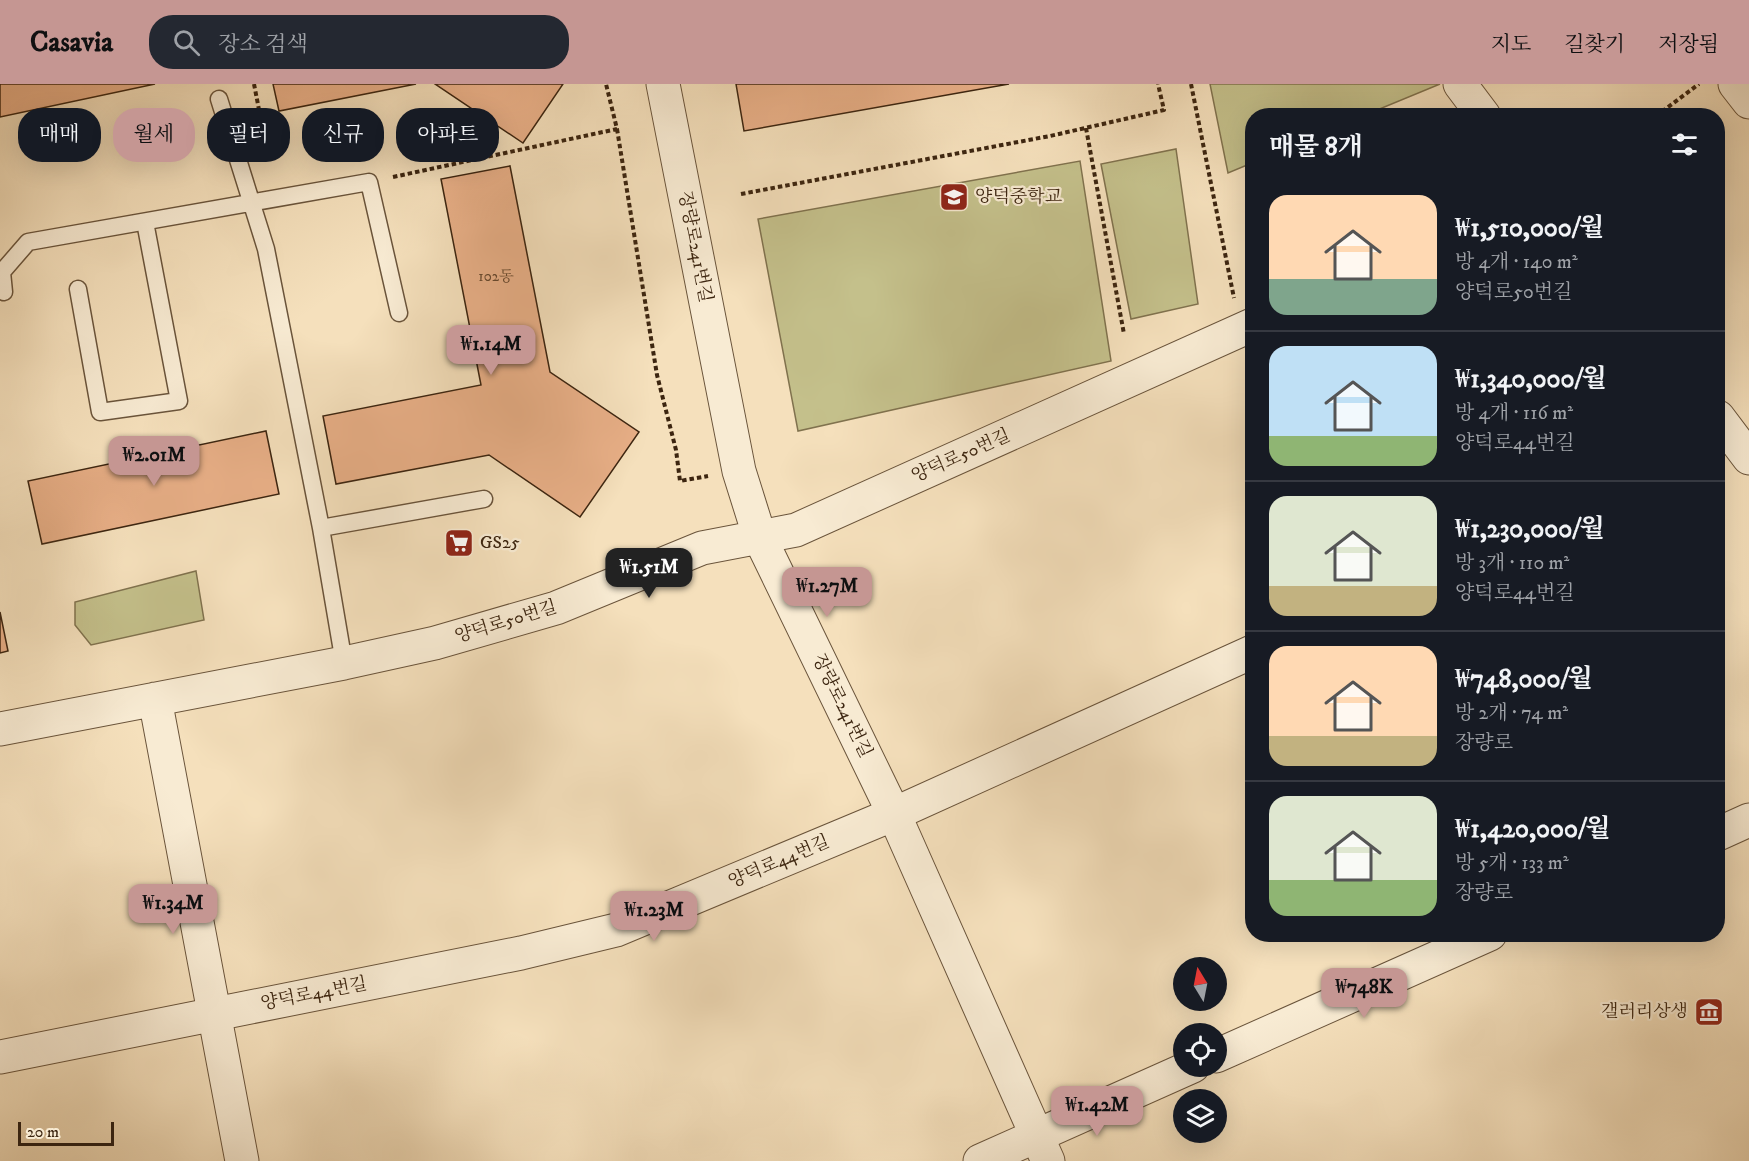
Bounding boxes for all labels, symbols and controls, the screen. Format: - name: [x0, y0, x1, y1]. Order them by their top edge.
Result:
- search box: [149, 15, 569, 69]
- text: Casavia: [30, 25, 113, 60]
- icon: search: [170, 26, 203, 59]
- text: 장소 검색: [218, 31, 308, 58]
- text: 지도: [1491, 32, 1531, 58]
- text: 길찾기: [1564, 32, 1625, 58]
- text: 저장됨: [1658, 32, 1719, 58]
- chip: 매매: [18, 108, 101, 162]
- chip: 월세: [113, 108, 195, 162]
- chip: 필터: [207, 108, 290, 162]
- chip: 신규: [302, 108, 384, 162]
- chip: 아파트: [396, 108, 499, 162]
- icon: filters: [1668, 128, 1701, 161]
- text: 매물 8개: [1269, 131, 1363, 164]
- school or university icon: 양덕중학교: [938, 181, 970, 213]
- place label: 양덕중학교: [975, 186, 1063, 208]
- street label: 장량로241번길: [673, 190, 717, 304]
- text: ₩1,510,000/월: [1455, 212, 1604, 245]
- icon: home: [1317, 219, 1389, 291]
- text: 방 4개 · 140 m²: [1455, 250, 1578, 275]
- house number: 102동: [478, 267, 514, 286]
- text: 양덕로50번길: [1455, 280, 1572, 305]
- pin: ₩1.14M: [442, 325, 540, 376]
- text: ₩1.14M: [461, 332, 522, 357]
- text: ₩1,340,000/월: [1455, 363, 1607, 396]
- icon: home: [1317, 370, 1389, 442]
- text: 방 4개 · 116 m²: [1455, 401, 1573, 426]
- street label: 양덕로50번길: [908, 424, 1014, 488]
- text: 양덕로44번길: [1455, 431, 1575, 456]
- pin: ₩2.01M: [105, 436, 203, 487]
- text: ₩2.01M: [123, 443, 185, 468]
- text: ₩1,230,000/월: [1455, 513, 1605, 546]
- icon: home: [1317, 520, 1389, 592]
- supermarket icon: GS25: [443, 527, 475, 559]
- place label: GS25: [480, 532, 520, 554]
- pin: ₩1.51M: [600, 548, 698, 599]
- text: 방 3개 · 110 m²: [1455, 551, 1569, 576]
- text: ₩1.51M: [619, 555, 679, 580]
- pin: ₩1.27M: [778, 567, 876, 618]
- text: ₩1.27M: [796, 574, 858, 599]
- text: 양덕로44번길: [1455, 581, 1575, 606]
- street label: 양덕로50번길: [452, 596, 560, 648]
- street label: 장량로241번길: [807, 651, 877, 761]
- text: ₩748,000/월: [1455, 663, 1593, 696]
- icon: home: [1317, 670, 1389, 742]
- text: 방 2개 · 74 m²: [1455, 701, 1568, 726]
- text: 장량로: [1455, 731, 1513, 756]
- text: ₩1,420,000/월: [1455, 813, 1610, 846]
- icon: home: [1317, 820, 1389, 892]
- street label: 양덕로44번길: [725, 831, 833, 893]
- text: 방 5개 · 133 m²: [1455, 851, 1569, 876]
- text: 장량로: [1455, 881, 1513, 906]
- pin: ₩1.34M: [124, 884, 222, 935]
- text: ₩1.34M: [142, 891, 204, 916]
- pin: ₩1.23M: [605, 891, 703, 942]
- text: ₩1.23M: [624, 898, 684, 923]
- north arrow: [1173, 957, 1227, 1011]
- map controls: [1173, 957, 1227, 1143]
- pin: ₩748K: [1322, 968, 1406, 1019]
- street label: 양덕로44번길: [259, 973, 369, 1015]
- text: ₩748K: [1335, 975, 1393, 1000]
- museum icon: 갤러리상생: [1693, 996, 1725, 1028]
- place label: 갤러리상생: [1601, 1001, 1688, 1023]
- button: locate: [1173, 1023, 1227, 1077]
- pin: ₩1.42M: [1048, 1086, 1146, 1137]
- button: layers: [1173, 1089, 1227, 1143]
- text: ₩1.42M: [1065, 1093, 1129, 1118]
- scale bar: [18, 1119, 114, 1146]
- text: 20 m: [27, 1122, 59, 1142]

